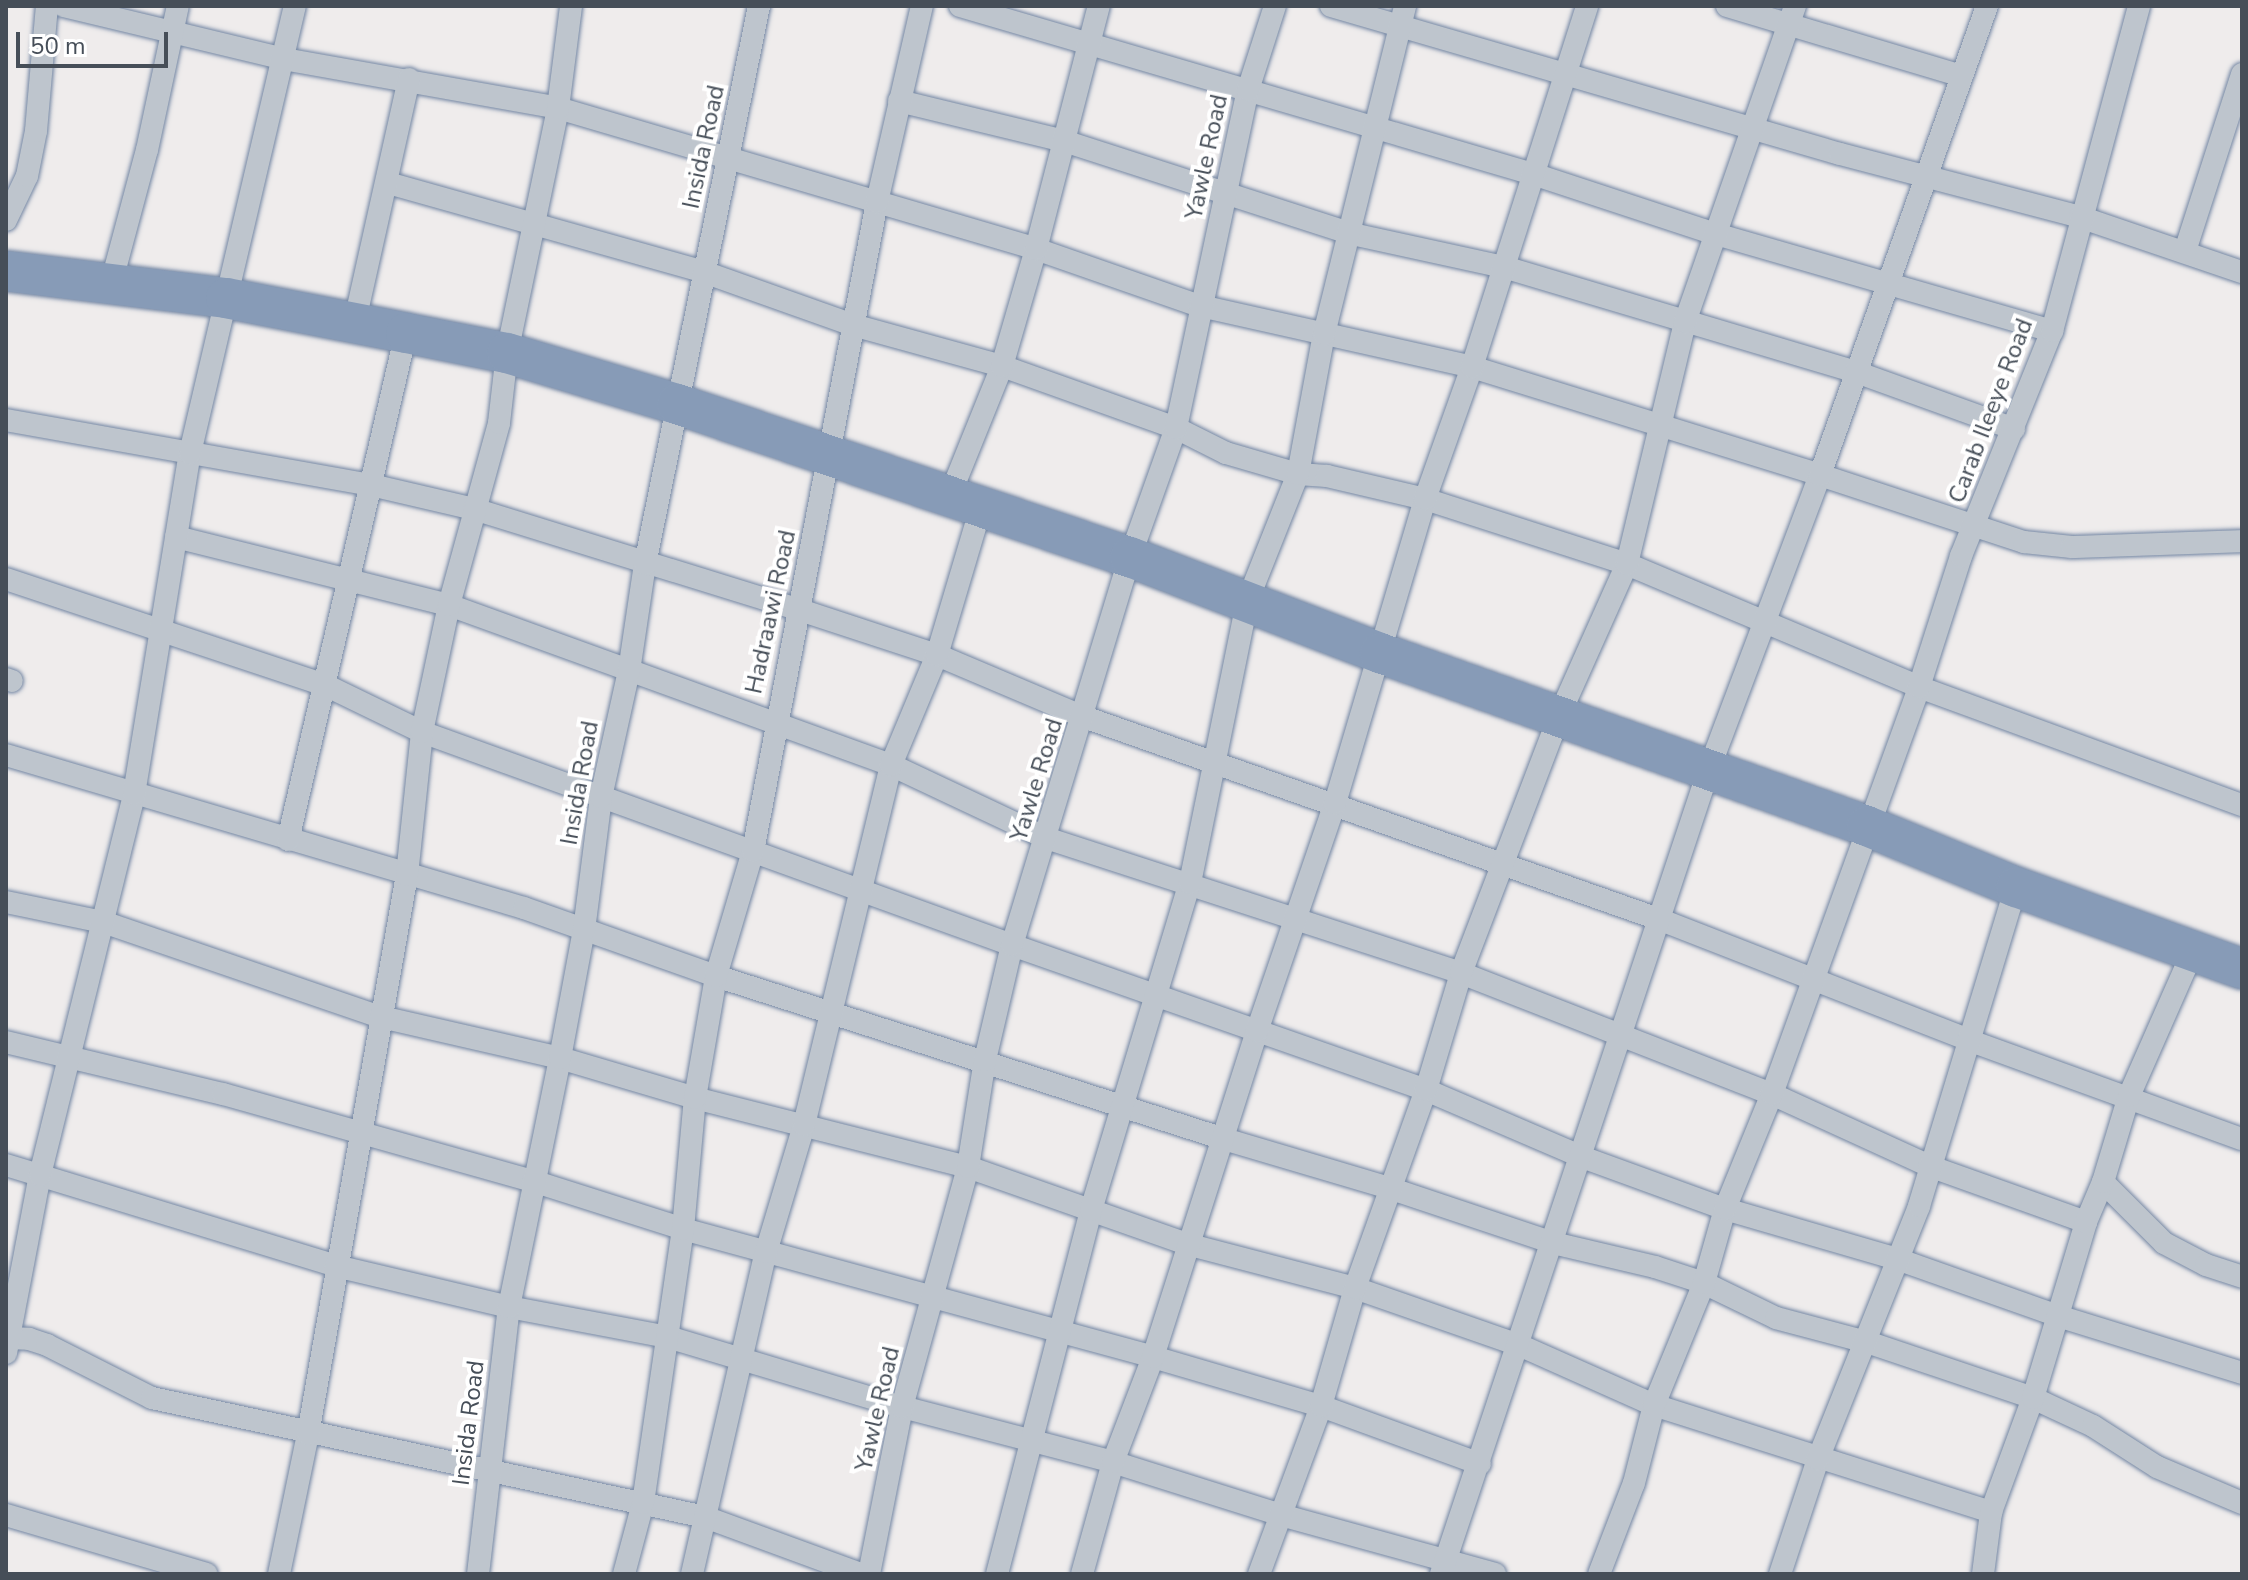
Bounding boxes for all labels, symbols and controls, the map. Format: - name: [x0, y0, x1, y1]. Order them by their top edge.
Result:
- scale bar: [20, 16, 172, 66]
- text: 50 m: [30, 30, 86, 62]
- street label: Insida Road: [677, 83, 731, 211]
- street label: Yawle Road: [1180, 92, 1234, 222]
- street label: Carab Ileeye Road: [1943, 315, 2039, 507]
- street label: Hadraawi Road: [740, 528, 802, 696]
- street label: Yawle Road: [1005, 715, 1069, 845]
- street label: Insida Road: [555, 719, 605, 847]
- street label: Yawle Road: [850, 1344, 906, 1474]
- street label: Insida Road: [447, 1359, 491, 1487]

